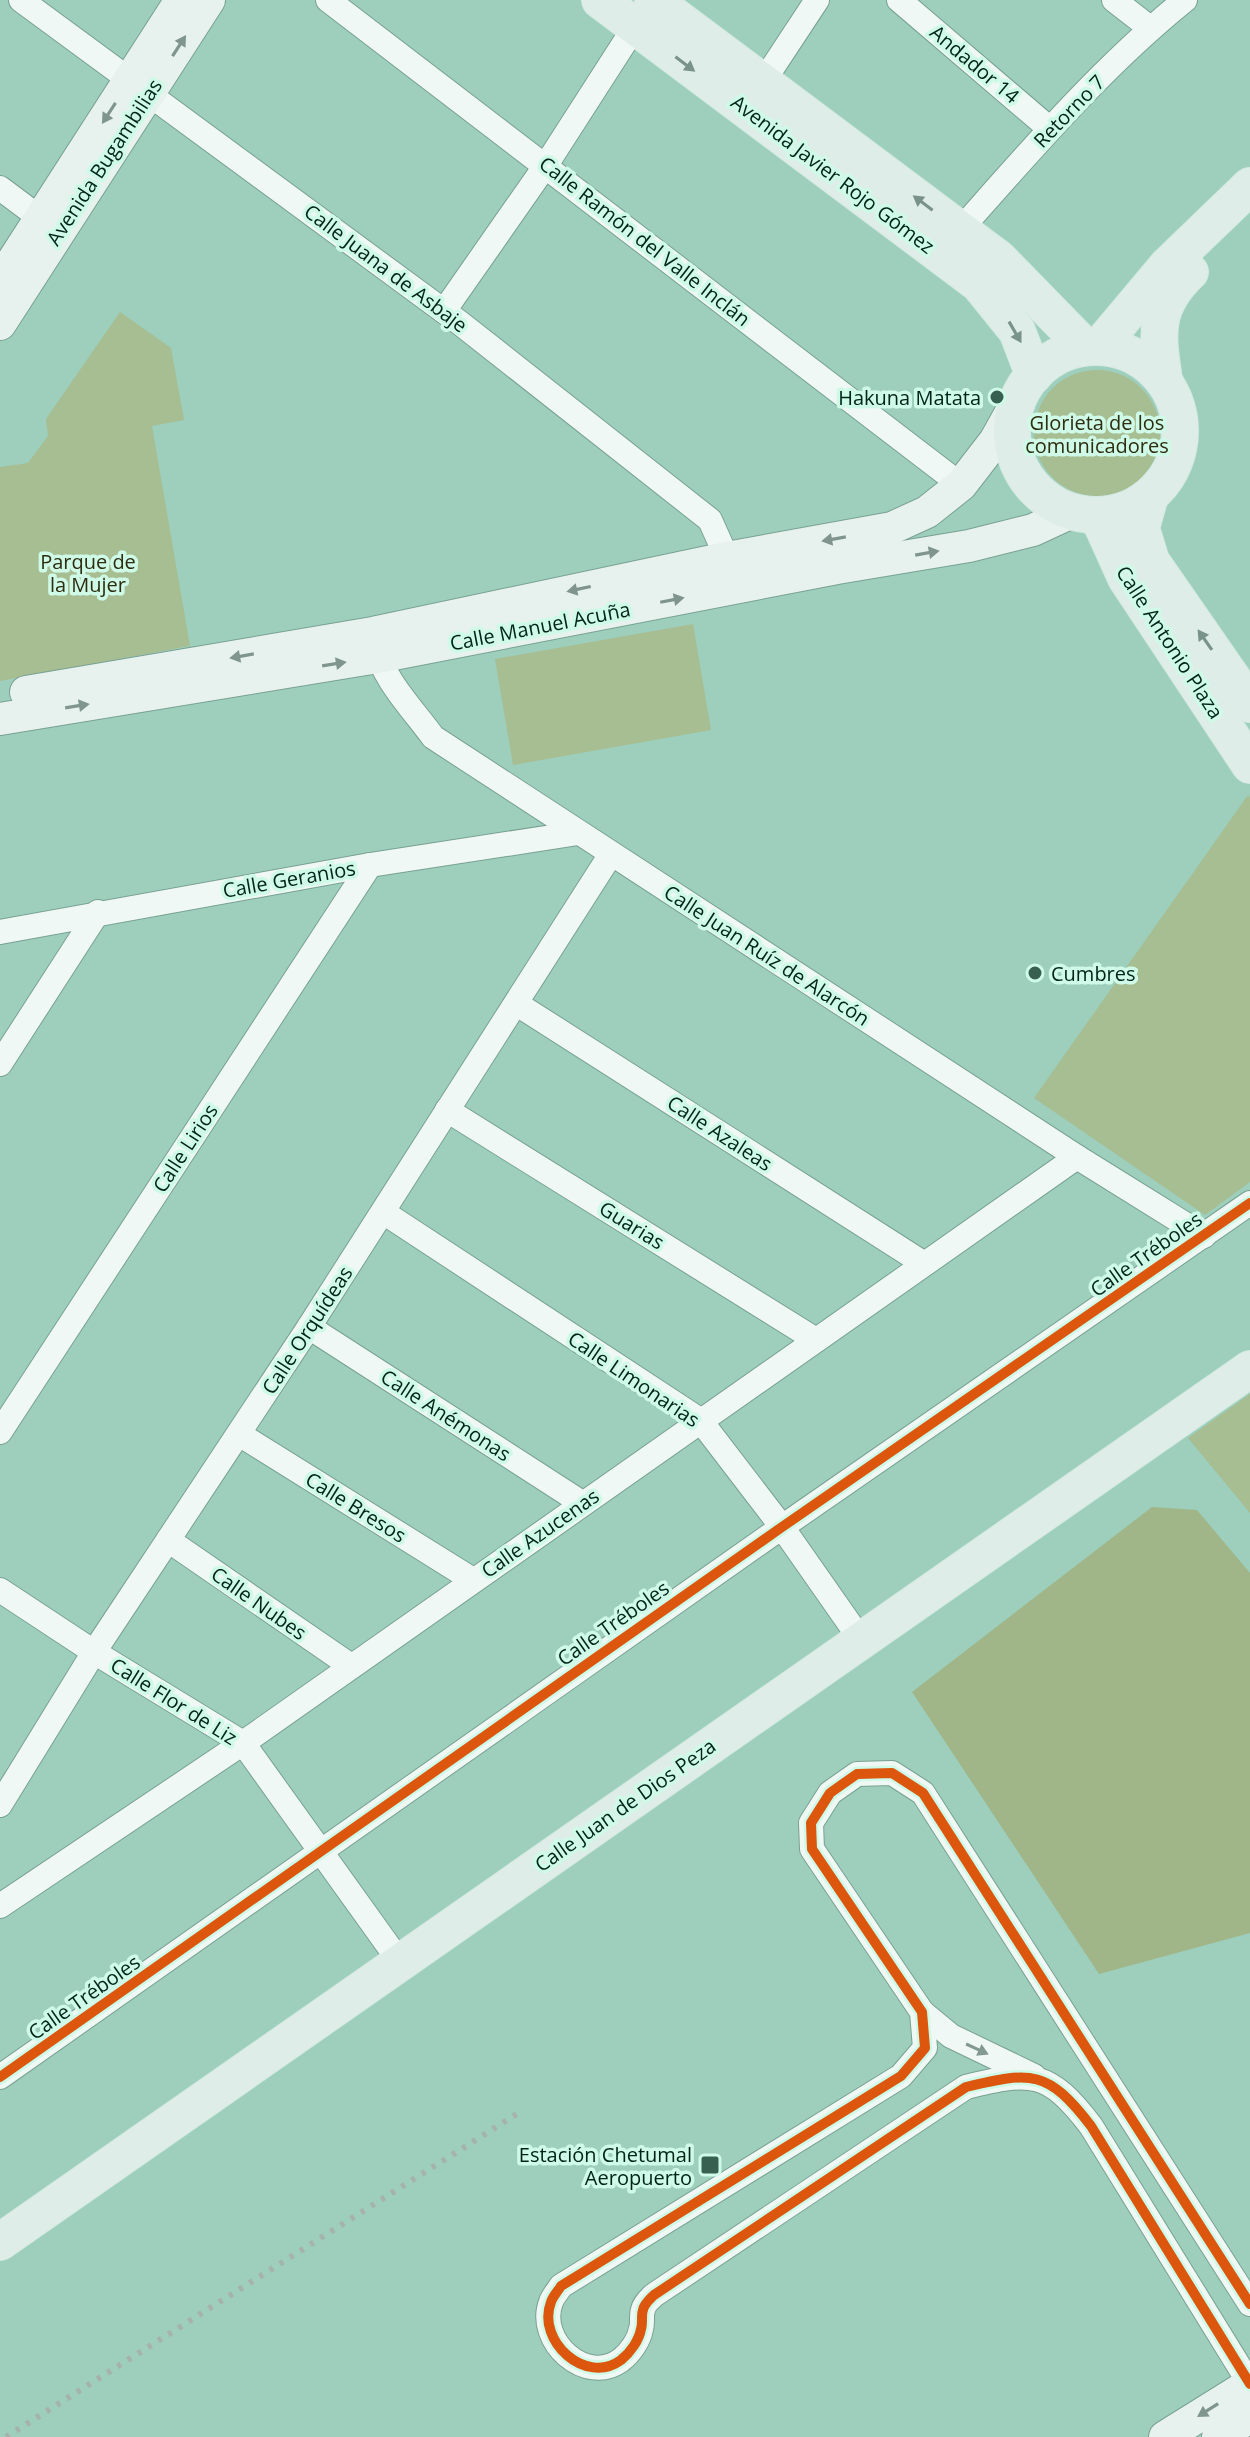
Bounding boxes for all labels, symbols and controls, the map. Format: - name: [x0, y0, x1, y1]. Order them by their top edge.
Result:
- street label: Andador 14: [925, 19, 1026, 110]
- one-way arrow: [171, 36, 186, 57]
- one-way arrow: [675, 55, 695, 71]
- street label: Retorno 7: [1027, 69, 1111, 153]
- street label: Avenida Bugambilias: [40, 74, 168, 250]
- street label: Avenida Javier Rojo Gómez: [726, 89, 940, 259]
- one-way arrow: [101, 102, 116, 123]
- street label: Calle Ramón del Valle Inclán: [534, 150, 756, 332]
- one-way arrow: [913, 195, 933, 211]
- street label: Calle Juana de Asbaje: [299, 198, 473, 338]
- one-way arrow: [1008, 321, 1022, 343]
- place label: Hakuna Matata: [838, 384, 981, 411]
- marker: Hakuna Matata: [988, 388, 1006, 406]
- park label: Glorieta de los comunicadores: [1025, 409, 1169, 459]
- one-way arrow: [821, 533, 846, 545]
- one-way arrow: [915, 546, 940, 558]
- park label: Parque de la Mujer: [40, 548, 136, 598]
- street label: Calle Antonio Plaza: [1110, 560, 1230, 724]
- one-way arrow: [566, 584, 591, 596]
- one-way arrow: [659, 593, 684, 606]
- street label: Calle Manuel Acuña: [447, 595, 633, 657]
- one-way arrow: [1198, 629, 1213, 650]
- one-way arrow: [229, 650, 254, 662]
- one-way arrow: [321, 658, 346, 670]
- one-way arrow: [65, 699, 90, 712]
- street label: Calle Geranios: [221, 854, 357, 904]
- street label: Calle Juan Ruíz de Alarcón: [659, 878, 875, 1032]
- place label: Cumbres: [1051, 960, 1136, 987]
- marker: Cumbres: [1026, 964, 1044, 982]
- street label: Calle Azaleas: [662, 1089, 778, 1177]
- street label: Calle Lirios: [146, 1098, 224, 1198]
- street label: Guarias: [594, 1195, 670, 1255]
- street label: Calle Tréboles: [1085, 1205, 1207, 1303]
- street label: Calle Orquídeas: [255, 1261, 359, 1399]
- street label: Calle Limonarias: [563, 1325, 705, 1433]
- street label: Calle Anémonas: [376, 1363, 516, 1467]
- street label: Calle Bresos: [301, 1465, 411, 1549]
- street label: Calle Azucenas: [476, 1482, 604, 1584]
- street label: Calle Nubes: [206, 1560, 312, 1646]
- street label: Calle Tréboles: [552, 1574, 674, 1672]
- street label: Calle Flor de Liz: [106, 1651, 242, 1751]
- street label: Calle Juan de Dios Peza: [529, 1732, 721, 1878]
- street label: Calle Tréboles: [23, 1948, 145, 2046]
- one-way arrow: [965, 2042, 988, 2056]
- place label: Estación Chetumal Aeropuerto: [519, 2141, 692, 2191]
- marker: Estación Chetumal Aeropuerto: [699, 2154, 721, 2176]
- one-way arrow: [1197, 2403, 1218, 2418]

